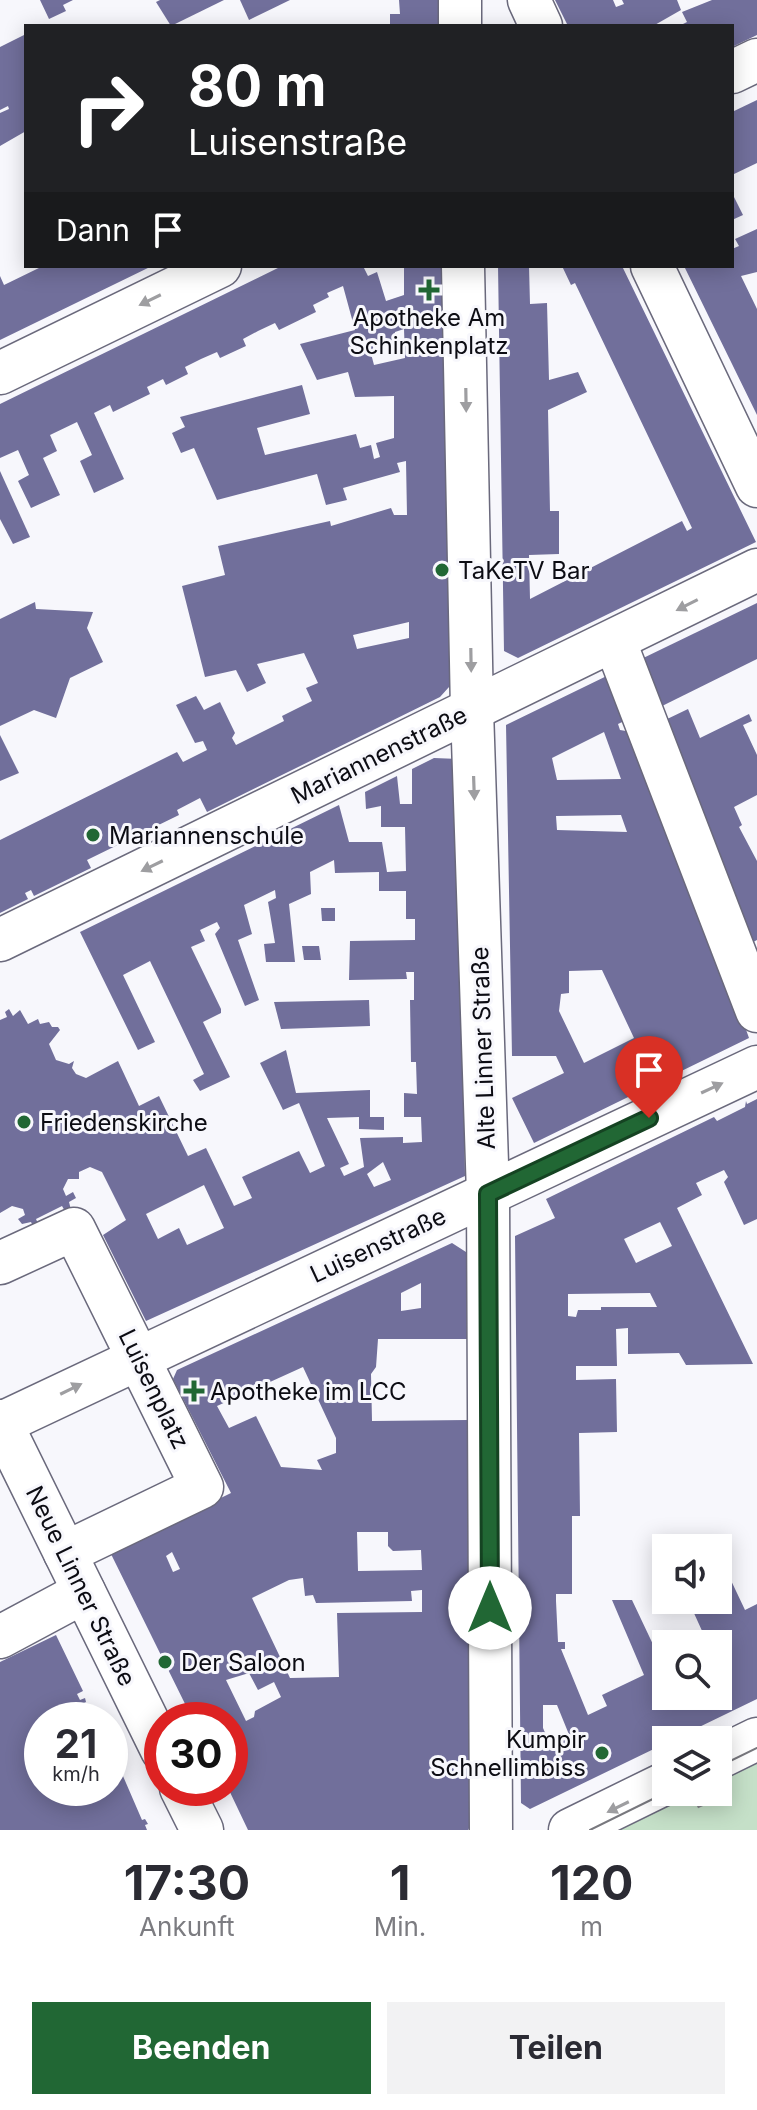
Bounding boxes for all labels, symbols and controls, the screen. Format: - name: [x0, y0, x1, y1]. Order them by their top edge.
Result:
- text: 80 m: [188, 52, 327, 120]
- icon: right: [56, 56, 160, 160]
- text: Luisenstraße: [188, 120, 407, 164]
- icon: arrive: [146, 208, 190, 252]
- text: Dann: [56, 212, 130, 248]
- marker: Apotheke Am Schinkenplatz: [420, 281, 438, 299]
- one-way arrow: [139, 293, 162, 307]
- place label: Apotheke Am Schinkenplatz: [349, 303, 509, 360]
- one-way arrow: [459, 388, 472, 413]
- place label: TaKeTV Bar: [458, 556, 590, 585]
- marker: TaKeTV Bar: [433, 561, 451, 579]
- one-way arrow: [676, 598, 699, 612]
- one-way arrow: [465, 648, 477, 673]
- street label: Mariannenstraße: [286, 700, 472, 810]
- one-way arrow: [468, 776, 481, 801]
- place label: Mariannenschule: [109, 821, 304, 850]
- marker: Mariannenschule: [84, 826, 102, 844]
- one-way arrow: [140, 859, 163, 873]
- street label: Alte Linner Straße: [465, 946, 501, 1150]
- pin: [615, 1036, 683, 1118]
- icon: arrive: [627, 1048, 671, 1092]
- one-way arrow: [701, 1081, 724, 1095]
- place label: Friedenskirche: [40, 1108, 208, 1137]
- marker: Friedenskirche: [15, 1113, 33, 1131]
- street label: Luisenstraße: [306, 1201, 450, 1289]
- street label: Luisenplatz: [113, 1324, 195, 1454]
- place label: Apotheke im LCC: [210, 1377, 407, 1406]
- one-way arrow: [60, 1382, 83, 1396]
- marker: Apotheke im LCC: [185, 1382, 203, 1400]
- street label: Neue Linner Straße: [20, 1481, 142, 1691]
- map controls: [652, 1534, 732, 1806]
- button: sound: [652, 1534, 732, 1614]
- position arrow: [448, 1566, 532, 1650]
- button: search: [652, 1630, 732, 1710]
- place label: Der Saloon: [181, 1648, 306, 1677]
- marker: Der Saloon: [156, 1653, 174, 1671]
- speed limit sign: 30: [144, 1702, 248, 1806]
- text: 21: [55, 1719, 97, 1768]
- place label: Kumpir Schnellimbiss: [430, 1725, 586, 1782]
- button: layers: [652, 1726, 732, 1806]
- marker: Kumpir Schnellimbiss: [593, 1744, 611, 1762]
- text: km/h: [52, 1762, 100, 1786]
- one-way arrow: [607, 1800, 630, 1814]
- text: 17:30: [124, 1853, 250, 1912]
- text: 1: [390, 1853, 410, 1912]
- text: 120: [550, 1853, 633, 1912]
- text: Ankunft: [139, 1911, 235, 1942]
- text: Min.: [374, 1911, 426, 1942]
- text: m: [580, 1911, 603, 1942]
- button: Beenden: [32, 2002, 371, 2094]
- button: Teilen: [387, 2002, 725, 2094]

